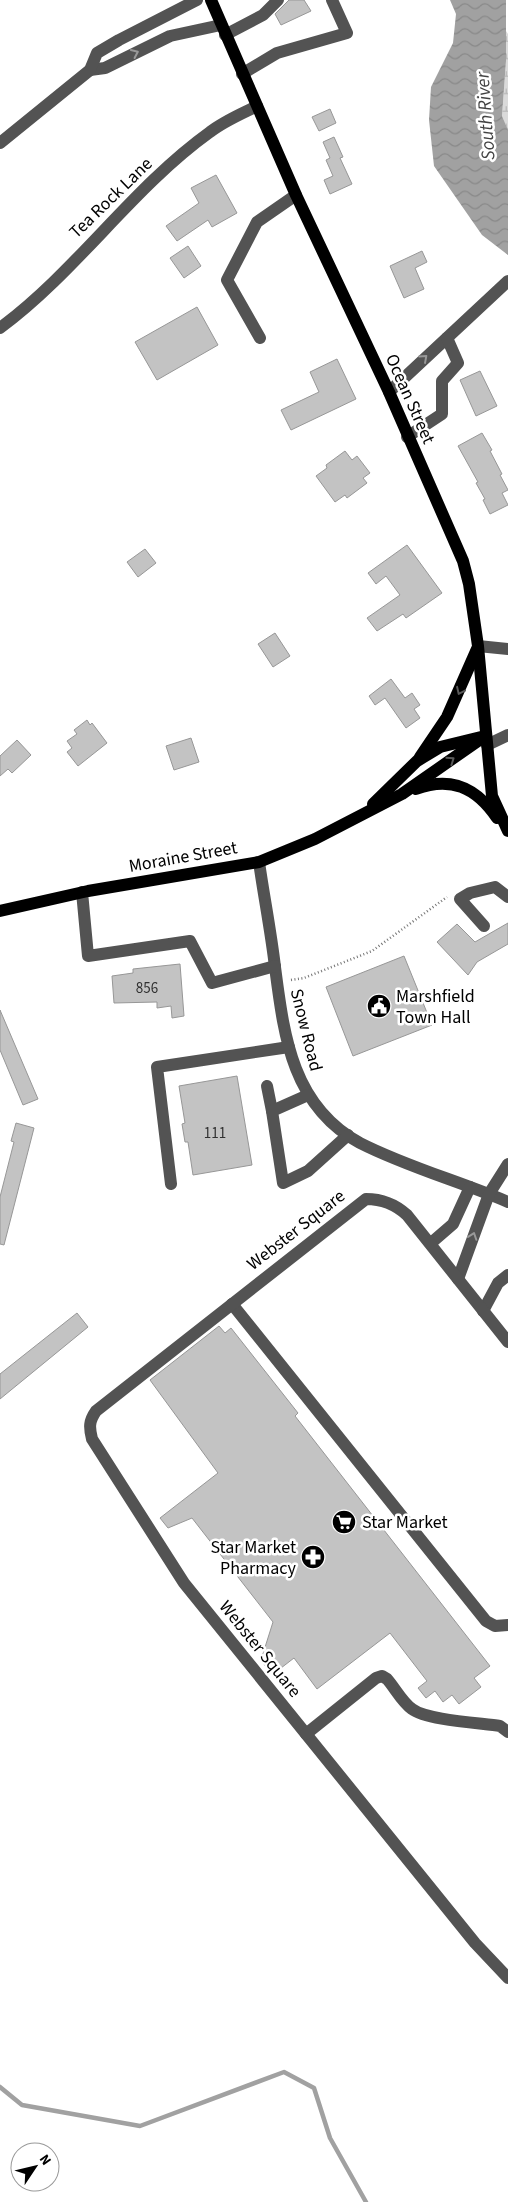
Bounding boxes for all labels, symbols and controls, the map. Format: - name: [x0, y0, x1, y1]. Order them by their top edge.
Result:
- one-way arrow: [130, 49, 139, 59]
- water label: South River: [469, 70, 503, 161]
- street label: Tea Rock Lane: [64, 152, 158, 244]
- street label: Ocean Street: [379, 350, 441, 448]
- one-way arrow: [419, 355, 428, 364]
- one-way arrow: [456, 686, 466, 695]
- one-way arrow: [445, 757, 454, 766]
- street label: Moraine Street: [127, 835, 239, 879]
- house number: 856: [136, 978, 158, 999]
- place label: Marshfield Town Hall: [396, 984, 475, 1030]
- street label: Snow Road: [284, 986, 328, 1074]
- public building icon: Marshfield Town Hall: [366, 993, 392, 1019]
- house number: 111: [204, 1123, 226, 1144]
- street label: Webster Square: [242, 1184, 350, 1276]
- one-way arrow: [467, 1233, 477, 1241]
- supermarket icon: Star Market: [331, 1509, 357, 1535]
- place label: Star Market: [362, 1510, 448, 1535]
- place label: Star Market Pharmacy: [210, 1535, 297, 1581]
- pharmacy icon: Star Market Pharmacy: [300, 1544, 326, 1570]
- street label: Webster Square: [213, 1595, 307, 1703]
- north arrow: [10, 2142, 60, 2192]
- text: N: [34, 2151, 56, 2170]

